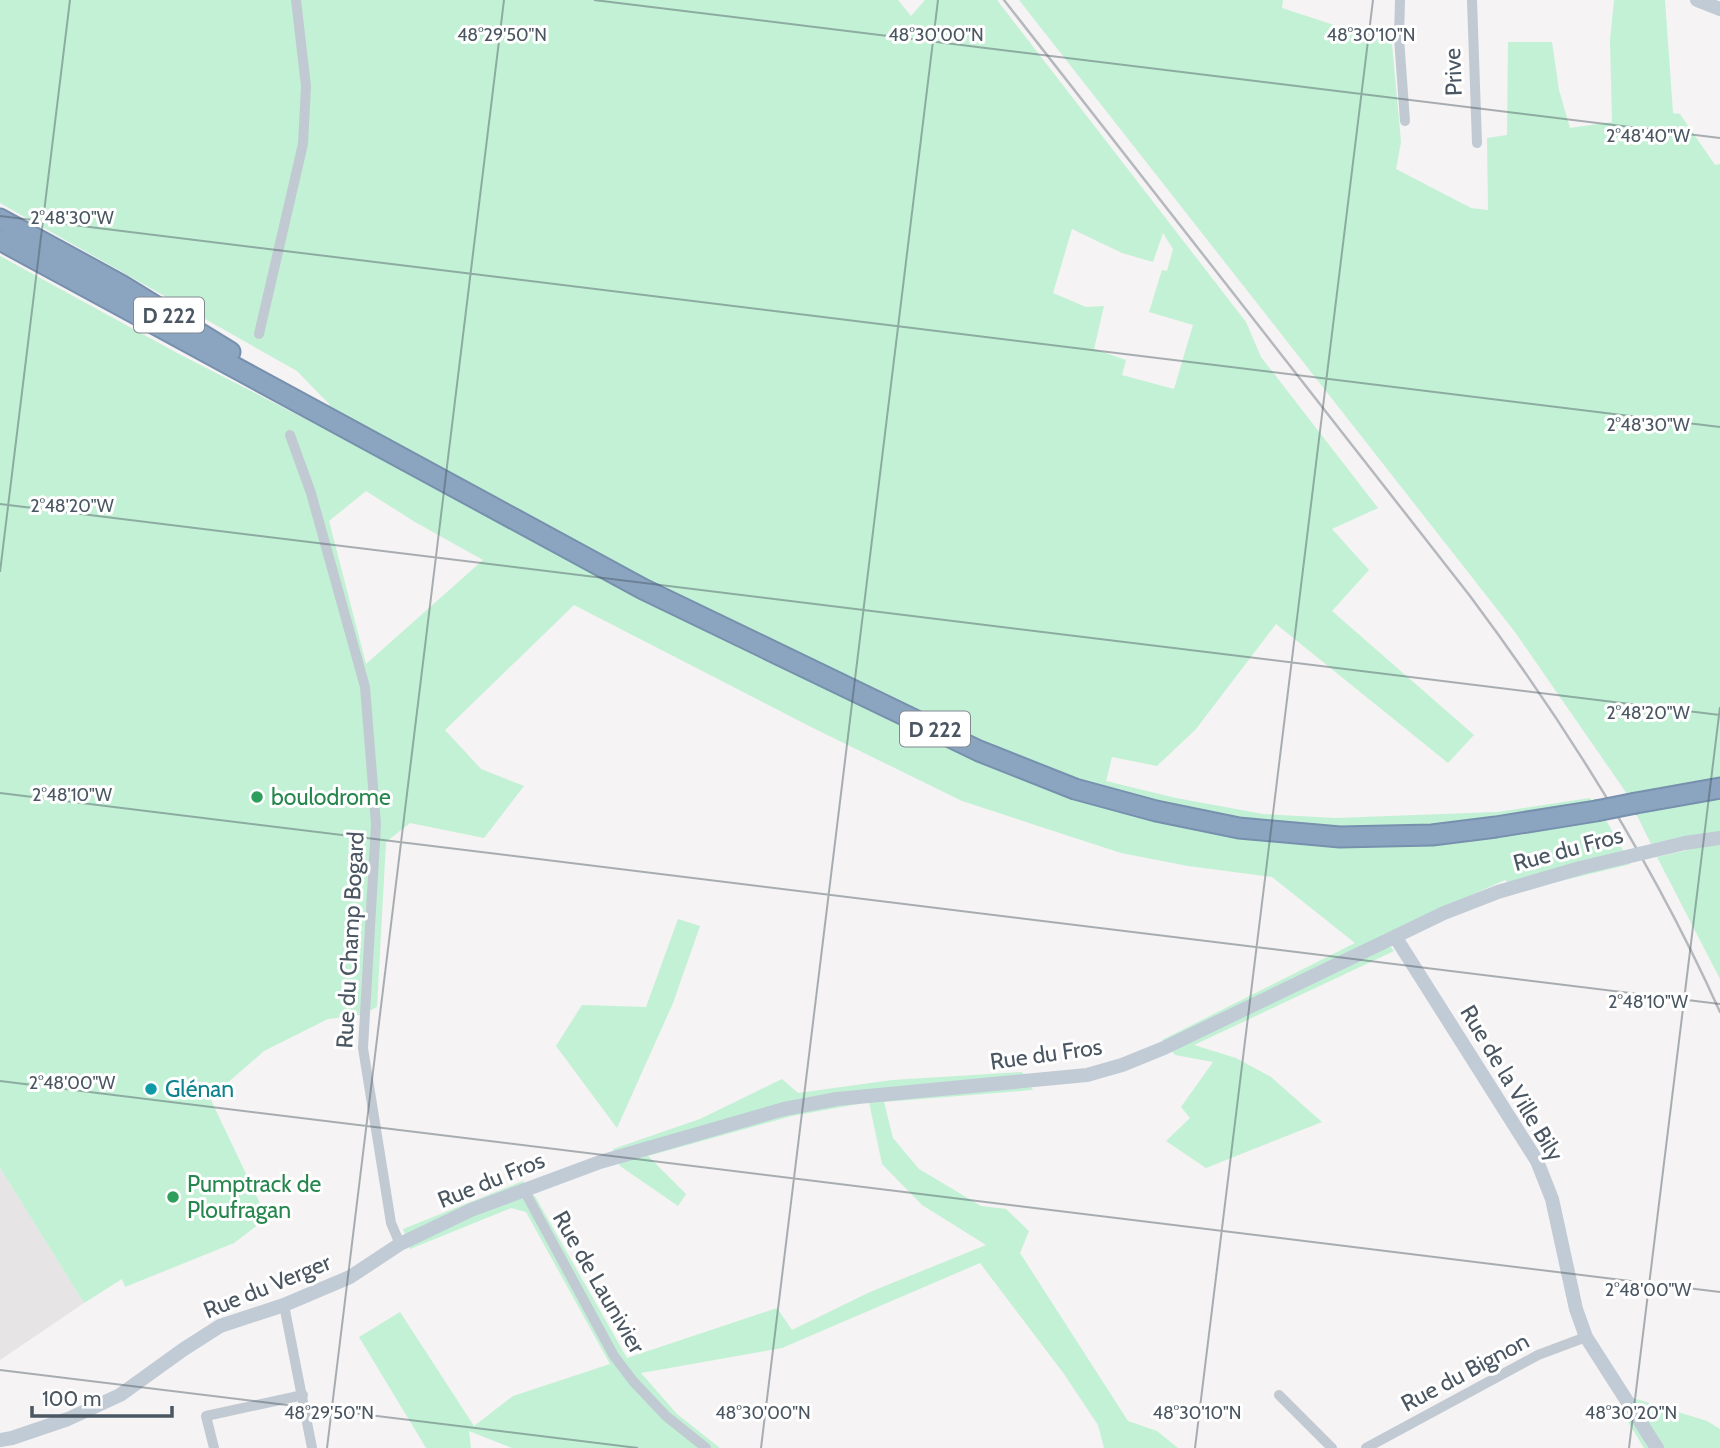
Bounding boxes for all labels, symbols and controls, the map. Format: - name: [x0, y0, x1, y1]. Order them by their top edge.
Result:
- text: 48°29'50"N: [457, 24, 547, 46]
- text: 48°30'00"N: [888, 24, 984, 46]
- text: 48°30'10"N: [1327, 24, 1415, 46]
- street label: Prive: [1438, 47, 1468, 96]
- text: 2°48'40"W: [1606, 125, 1690, 147]
- text: 2°48'30"W: [30, 207, 114, 229]
- road number: D 222: [134, 298, 204, 332]
- text: 2°48'30"W: [1606, 414, 1690, 436]
- text: 2°48'20"W: [30, 495, 114, 517]
- text: 2°48'20"W: [1606, 702, 1690, 724]
- road number: D 222: [900, 712, 970, 746]
- place label: boulodrome: [271, 783, 391, 811]
- text: 2°48'10"W: [32, 784, 112, 806]
- marker: boulodrome: [249, 789, 265, 805]
- street label: Rue du Fros: [1510, 821, 1626, 877]
- street label: Rue du Champ Bogard: [330, 831, 370, 1049]
- text: 2°48'10"W: [1608, 991, 1688, 1013]
- street label: Rue de la Ville Bily: [1454, 1000, 1570, 1166]
- street label: Rue du Fros: [988, 1032, 1104, 1076]
- text: 2°48'00"W: [29, 1072, 115, 1094]
- place label: Glénan: [165, 1075, 234, 1103]
- marker: Glénan: [143, 1081, 159, 1097]
- street label: Rue du Fros: [433, 1146, 549, 1214]
- place label: Pumptrack de Ploufragan: [187, 1170, 321, 1224]
- marker: Pumptrack de Ploufragan: [165, 1189, 181, 1205]
- street label: Rue de Launivier: [547, 1206, 651, 1359]
- street label: Rue du Verger: [199, 1248, 335, 1324]
- text: 2°48'00"W: [1605, 1279, 1691, 1301]
- street label: Rue du Bignon: [1396, 1327, 1534, 1417]
- scale bar: [32, 1374, 172, 1418]
- text: 100 m: [42, 1386, 101, 1411]
- text: 48°29'50"N: [284, 1402, 374, 1424]
- text: 48°30'00"N: [715, 1402, 811, 1424]
- text: 48°30'10"N: [1153, 1402, 1241, 1424]
- text: 48°30'20"N: [1585, 1402, 1677, 1424]

